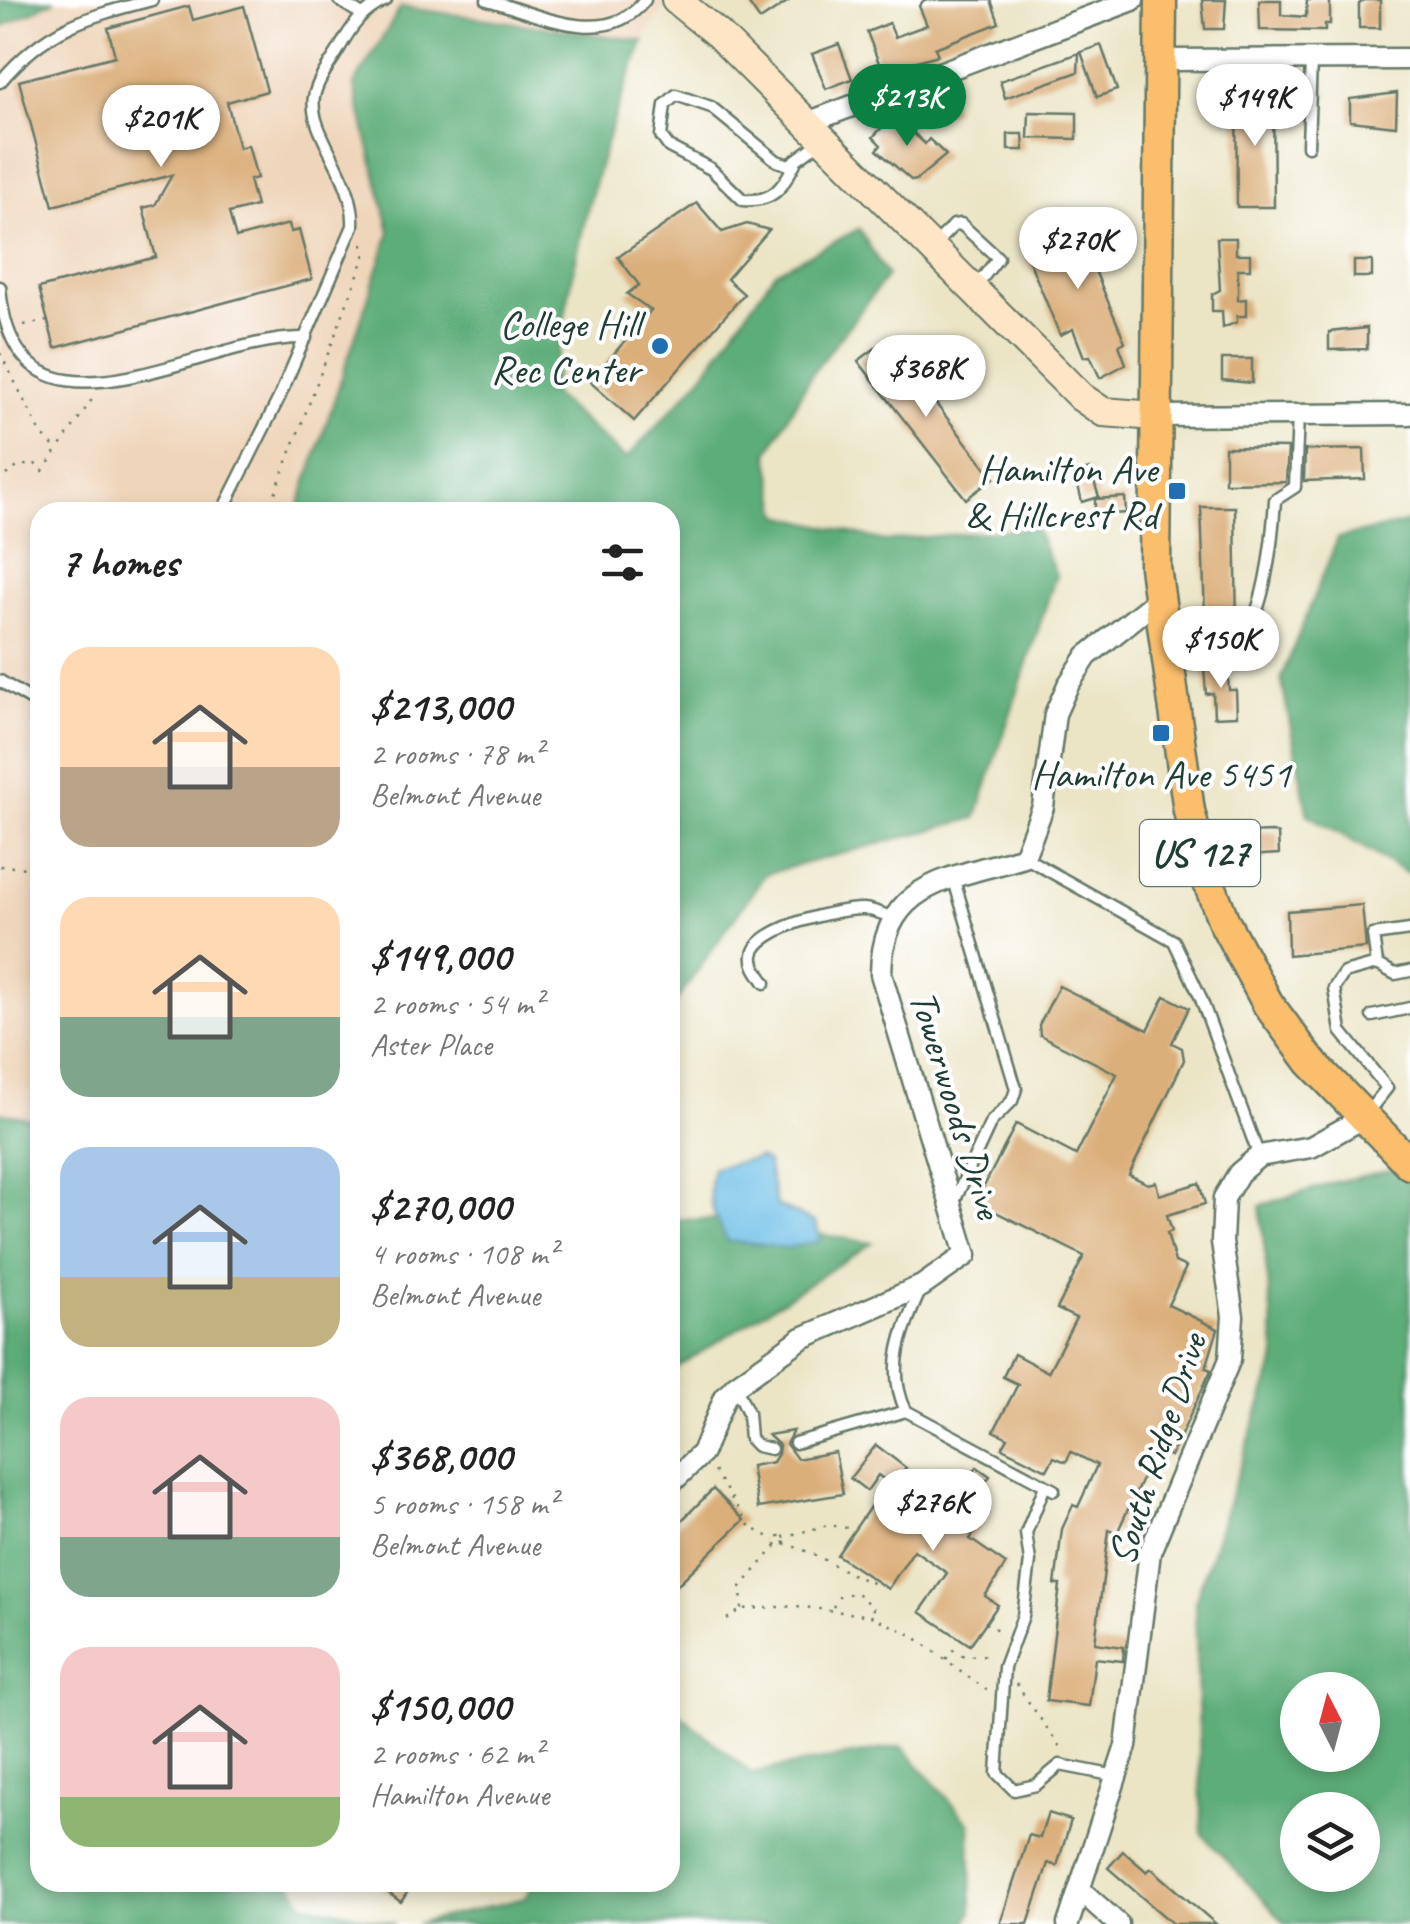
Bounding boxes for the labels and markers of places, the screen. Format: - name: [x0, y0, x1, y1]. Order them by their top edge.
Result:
- pin: $213K: [837, 64, 977, 149]
- pin: $149K: [1185, 64, 1325, 149]
- pin: $201K: [91, 85, 231, 170]
- pin: $270K: [1008, 207, 1148, 292]
- place label: College Hill Rec Center: [491, 299, 646, 395]
- marker: College Hill Rec Center: [649, 335, 671, 357]
- pin: $368K: [856, 335, 996, 420]
- place label: Hamilton Ave & Hillcrest Rd: [965, 444, 1163, 540]
- marker: Hamilton Ave & Hillcrest Rd: [1166, 480, 1188, 502]
- pin: $150K: [1151, 606, 1291, 691]
- marker: Hamilton Ave 5451: [1150, 722, 1172, 744]
- place label: Hamilton Ave 5451: [1031, 749, 1293, 799]
- pin: $276K: [863, 1469, 1003, 1554]

